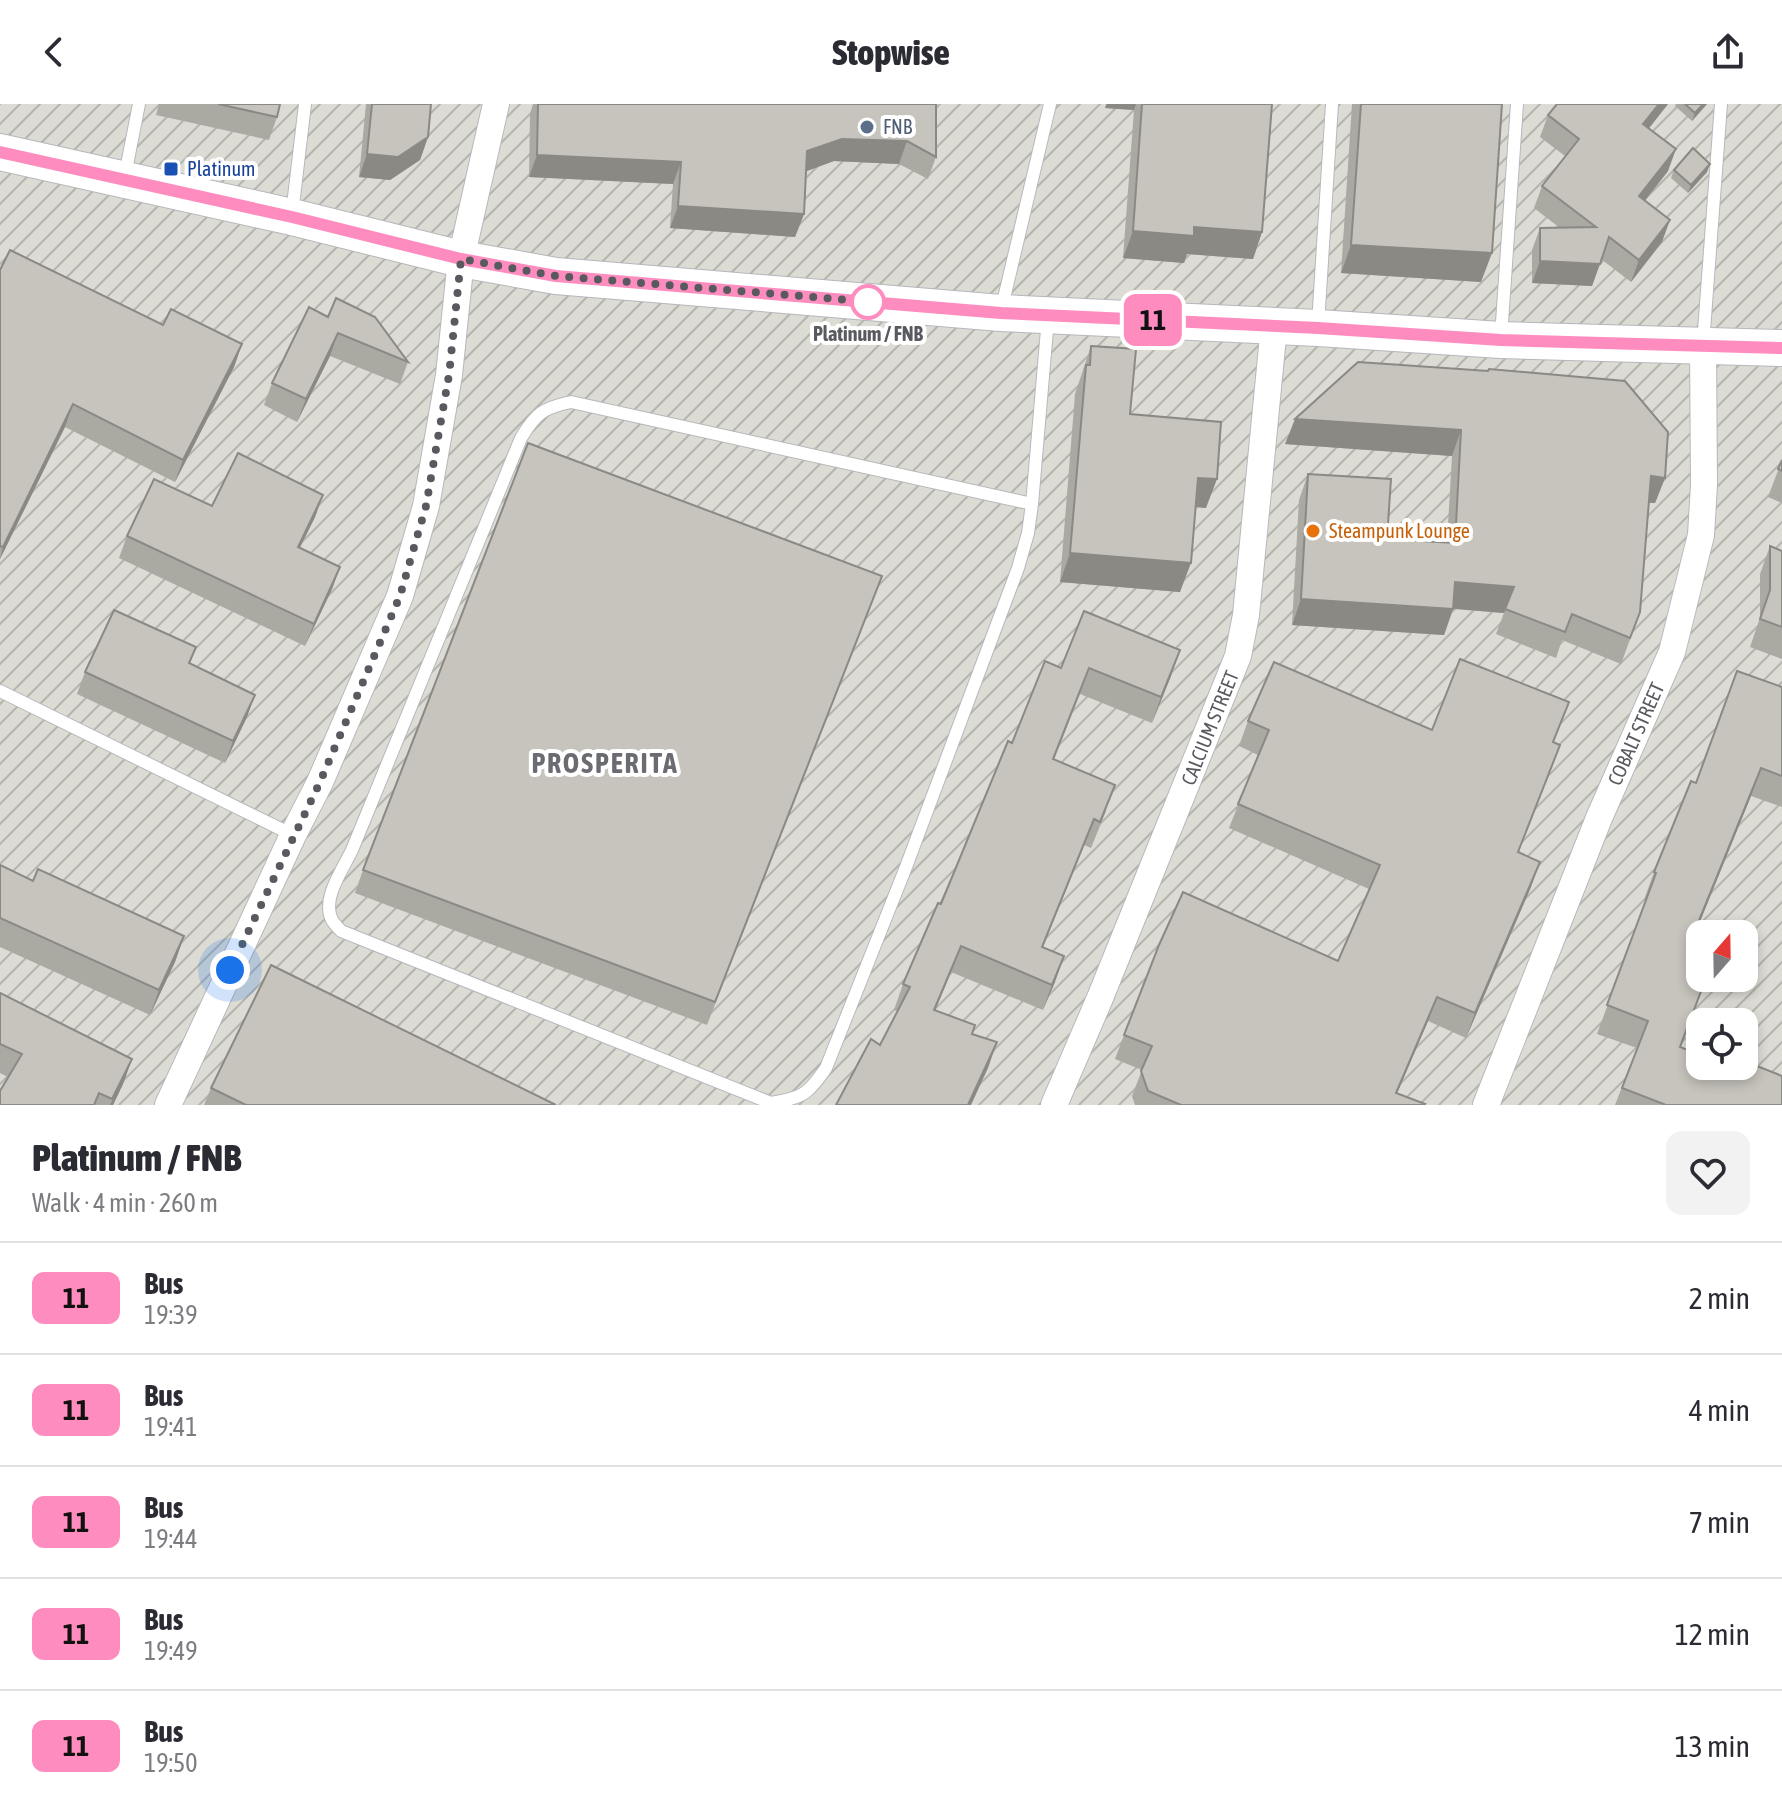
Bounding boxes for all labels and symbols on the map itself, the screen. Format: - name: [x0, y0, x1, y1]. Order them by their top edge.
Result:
- place label: FNB: [883, 115, 913, 138]
- marker: FNB: [858, 118, 876, 136]
- place label: Platinum: [187, 157, 256, 180]
- marker: Platinum: [162, 160, 180, 178]
- marker: Platinum / FNB: [851, 285, 885, 319]
- line badge: 11: [1117, 294, 1189, 346]
- place label: Platinum / FNB: [813, 322, 924, 345]
- place label: Steampunk Lounge: [1329, 519, 1470, 542]
- marker: Steampunk Lounge: [1304, 522, 1322, 540]
- street label: CALCIUM STREET: [1176, 667, 1243, 788]
- street label: COBALT STREET: [1603, 679, 1669, 789]
- district label: PROSPERITA: [531, 747, 679, 779]
- north arrow: [1686, 920, 1758, 992]
- your location: [210, 950, 250, 990]

